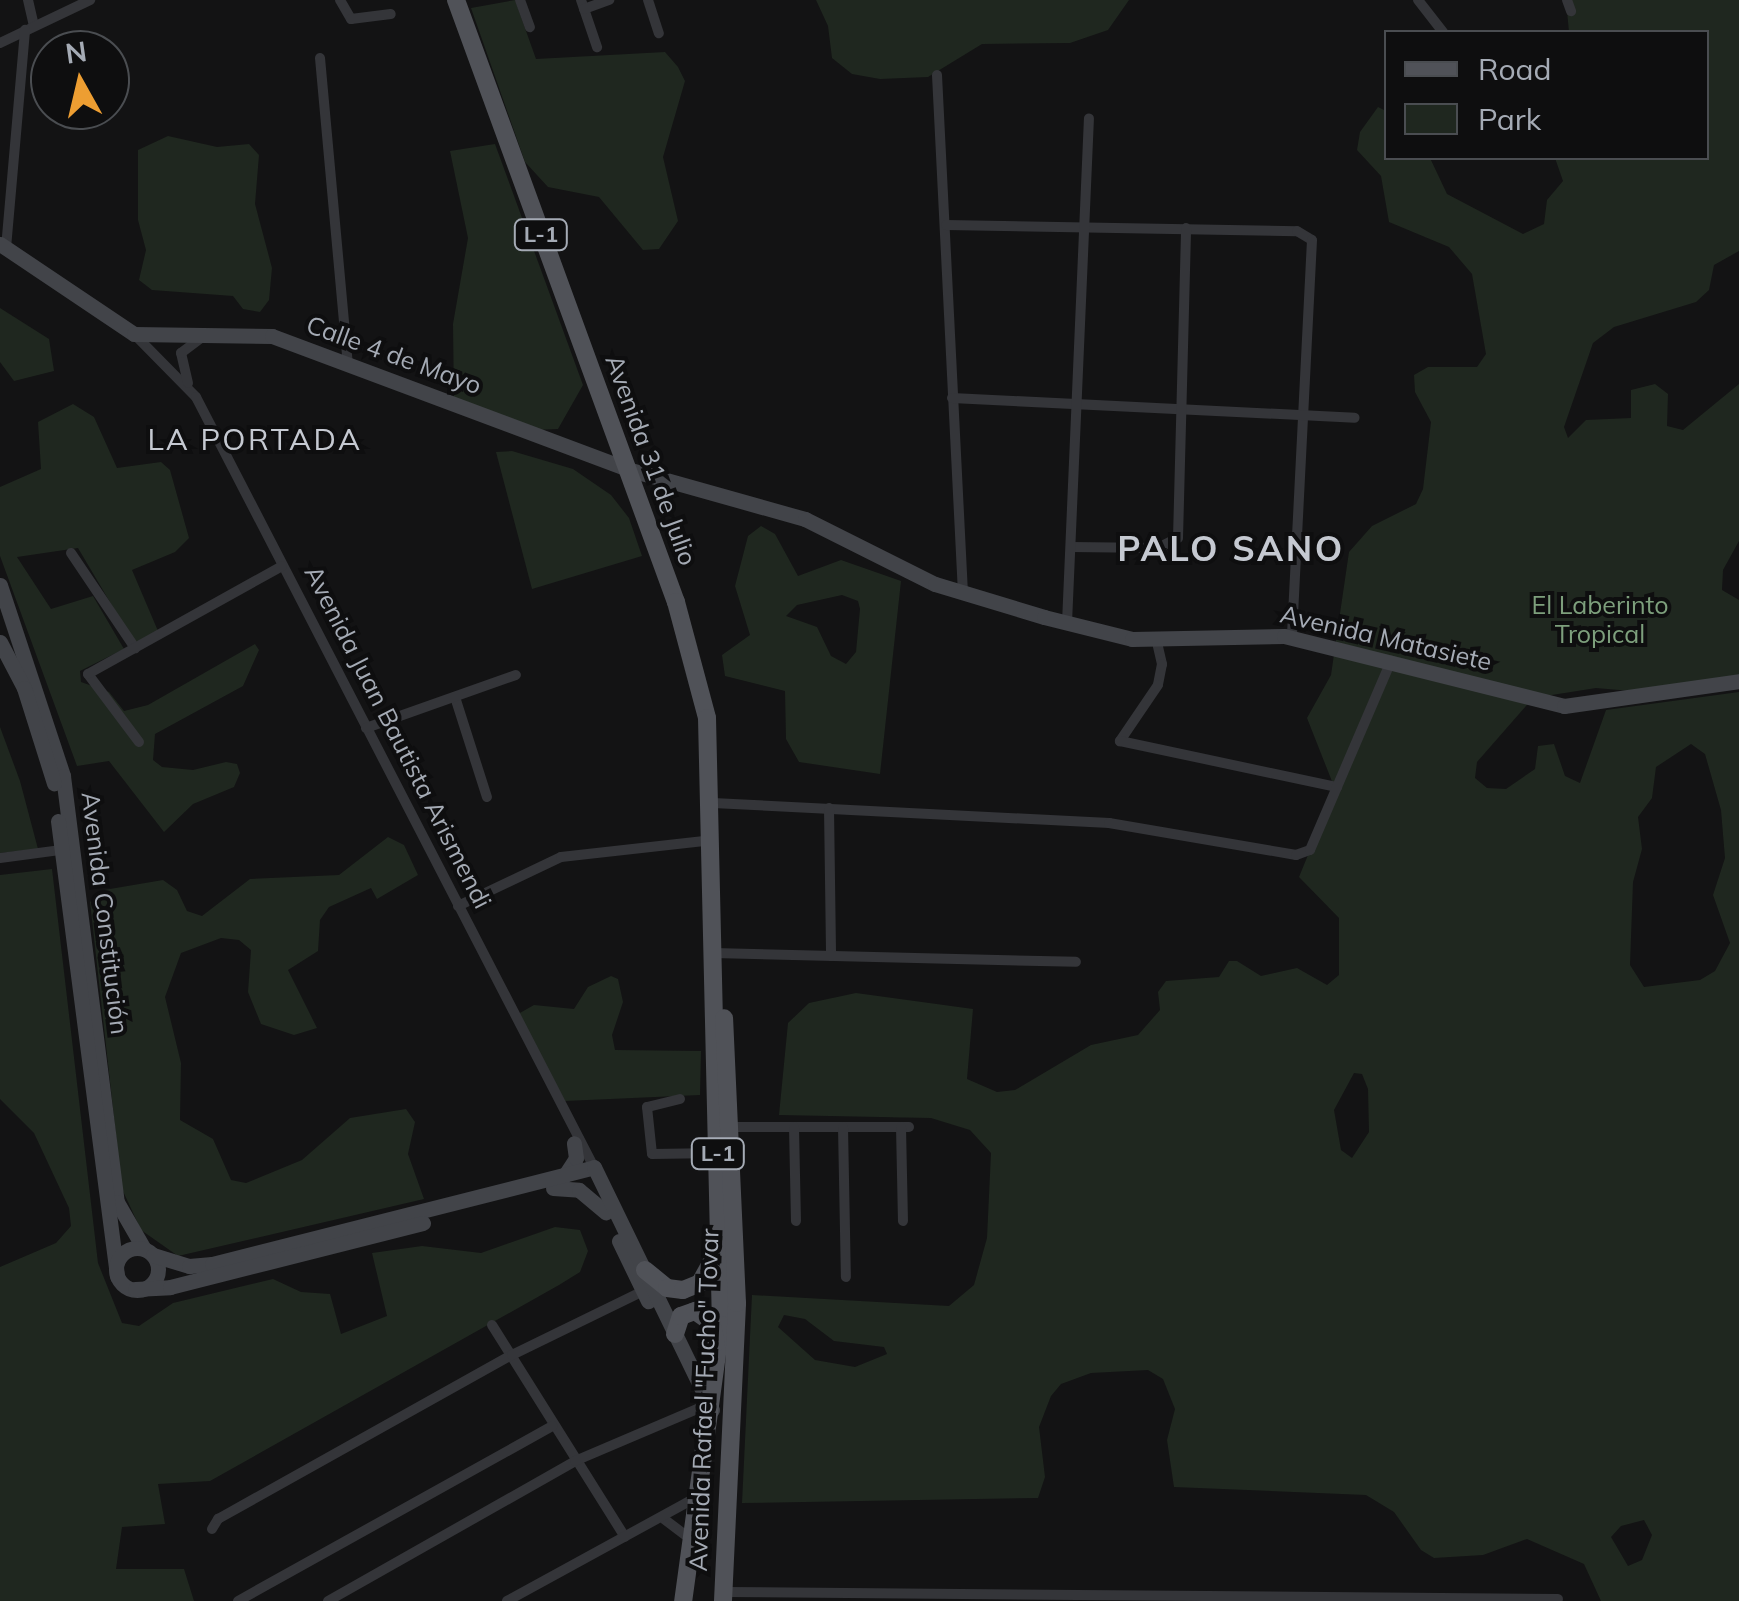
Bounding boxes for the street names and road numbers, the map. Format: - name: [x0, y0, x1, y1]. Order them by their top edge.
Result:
- road number: L-1: [514, 218, 568, 252]
- street label: Calle 4 de Mayo: [302, 309, 486, 401]
- street label: Avenida 31 de Julio: [599, 351, 703, 569]
- street label: Avenida Juan Bautista Arismendi: [298, 560, 498, 914]
- street label: Avenida Matasiete: [1277, 599, 1495, 677]
- street label: Avenida Constitución: [75, 790, 135, 1036]
- road number: L-1: [690, 1137, 746, 1171]
- street label: Avenida Rafael "Fucho" Tovar: [683, 1228, 725, 1572]

